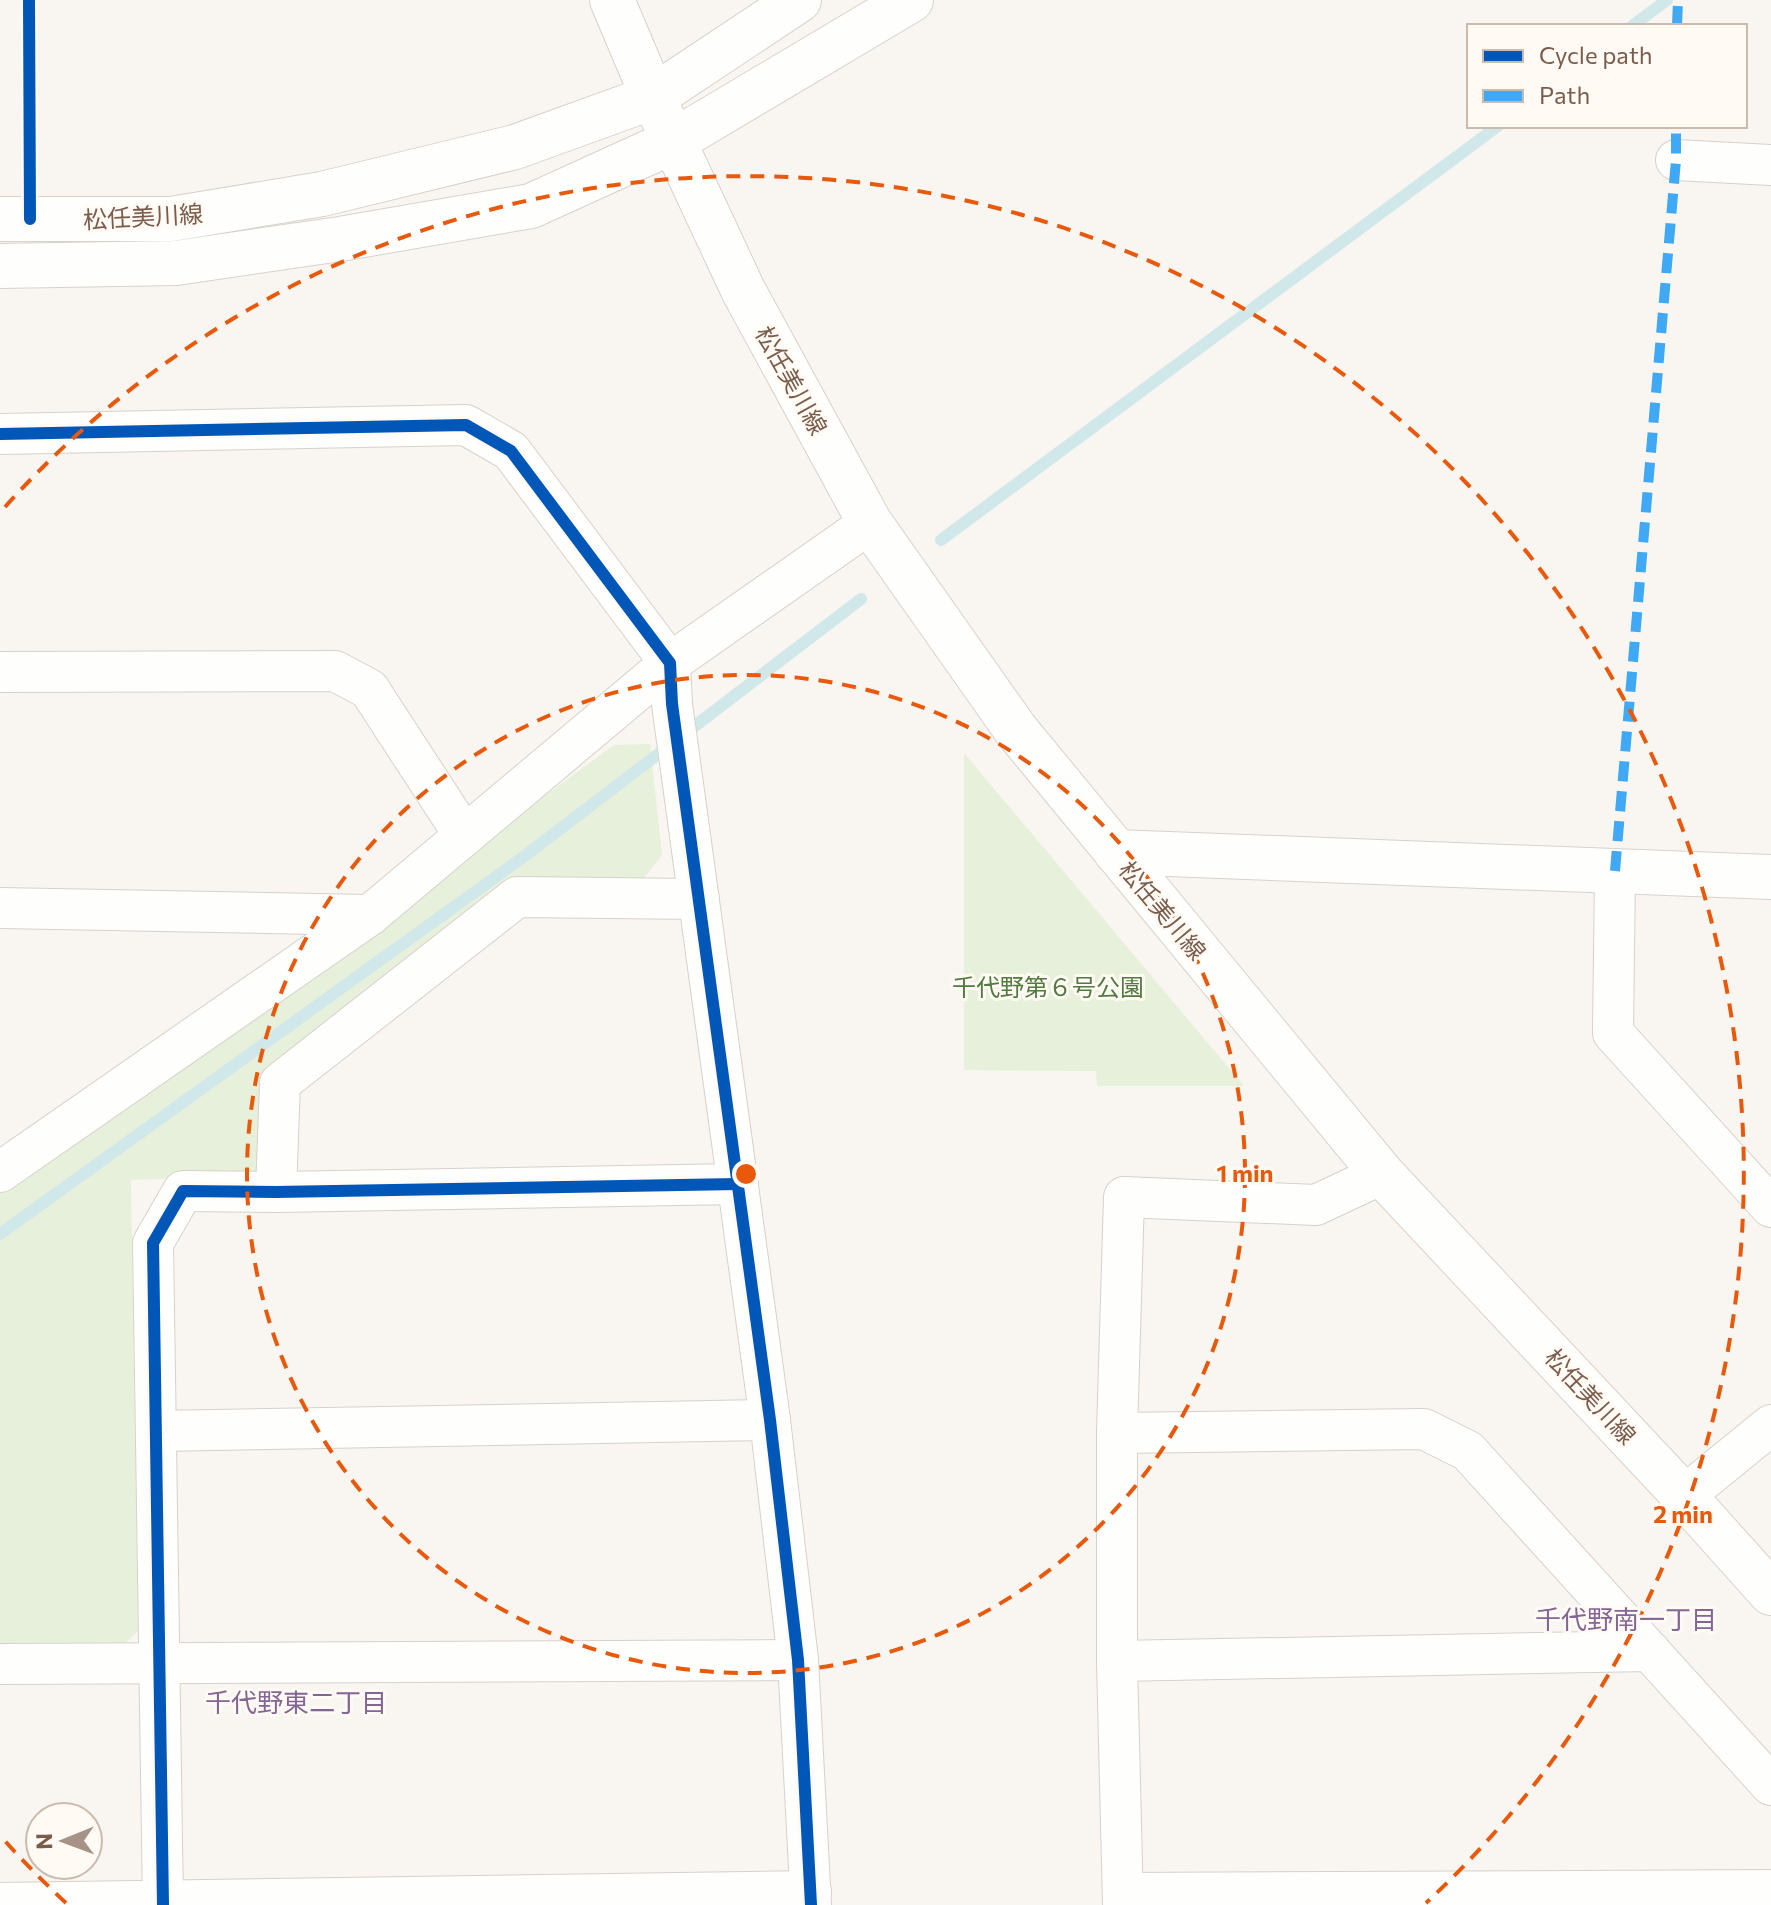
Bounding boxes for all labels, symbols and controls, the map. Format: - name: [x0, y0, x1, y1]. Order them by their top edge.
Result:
- legend: [1467, 24, 1747, 128]
- text: Cycle path: [1539, 40, 1653, 69]
- text: Path: [1539, 80, 1590, 109]
- street label: 松任美川線: [82, 198, 204, 234]
- street label: 松任美川線: [750, 320, 834, 440]
- street label: 松任美川線: [1113, 855, 1213, 965]
- park label: 千代野第６号公園: [952, 972, 1144, 1001]
- text: 1 min: [1217, 1158, 1273, 1187]
- centre of rings: [732, 1160, 760, 1188]
- street label: 松任美川線: [1539, 1342, 1643, 1450]
- text: 2 min: [1653, 1499, 1713, 1528]
- district label: 千代野南一丁目: [1535, 1603, 1717, 1634]
- district label: 千代野東二丁目: [205, 1686, 387, 1717]
- north arrow: [24, 1801, 104, 1881]
- text: N: [30, 1833, 57, 1850]

